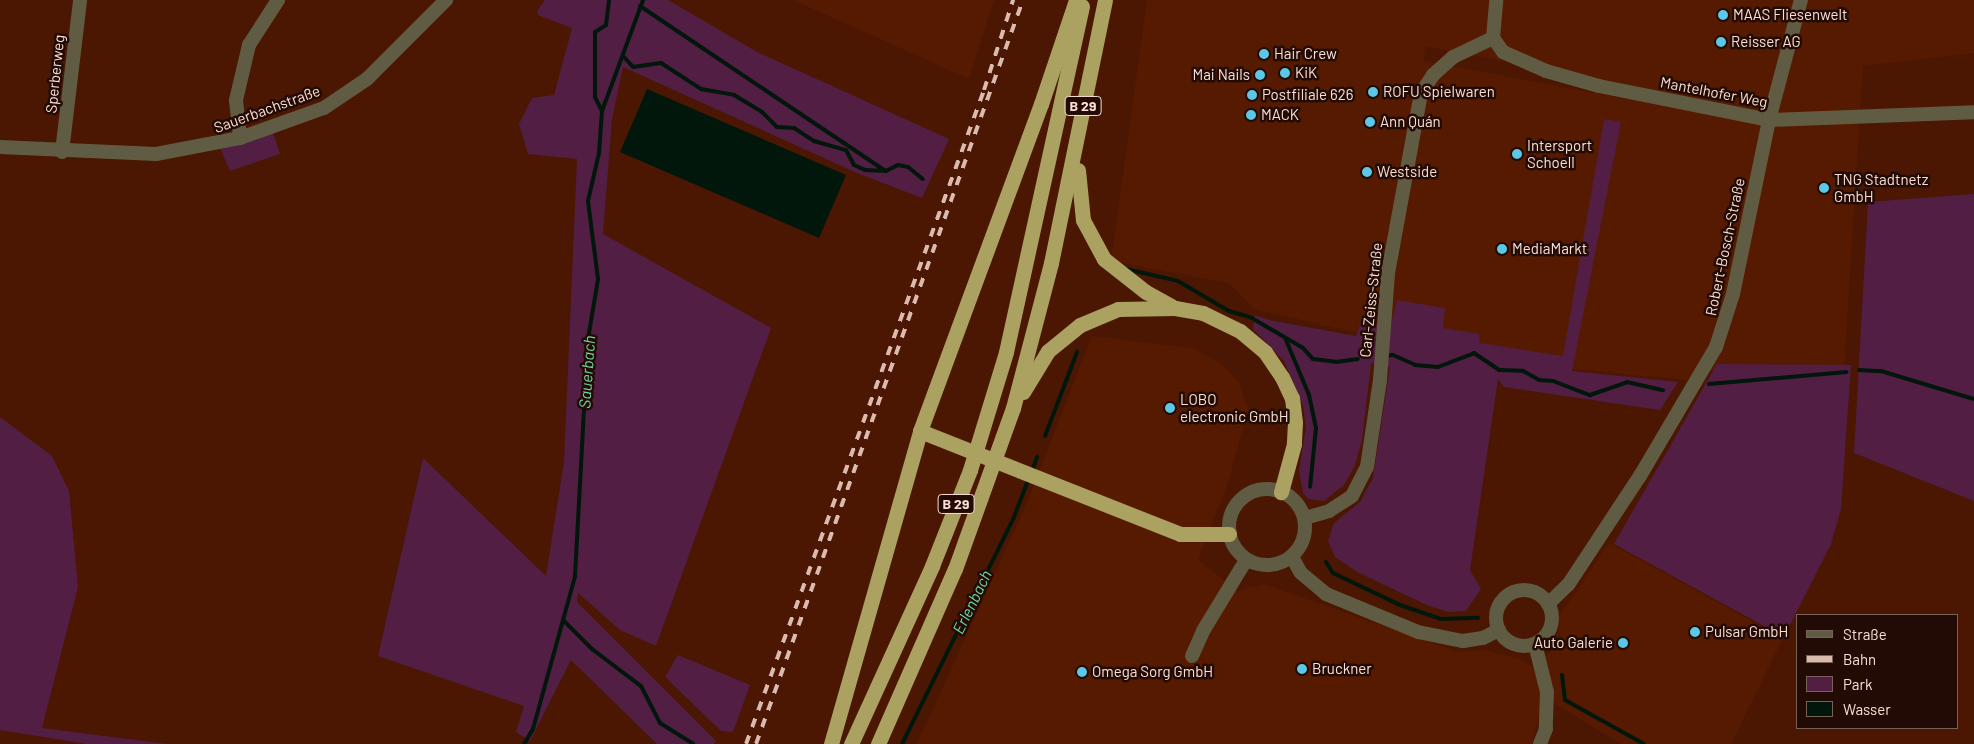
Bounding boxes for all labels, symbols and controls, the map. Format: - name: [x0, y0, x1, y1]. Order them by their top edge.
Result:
- place label: MAAS Fliesenwelt: [1733, 6, 1847, 24]
- marker: MAAS Fliesenwelt: [1717, 9, 1729, 21]
- place label: Reisser AG: [1731, 33, 1801, 51]
- street label: Sperberweg: [42, 34, 68, 114]
- marker: Reisser AG: [1715, 36, 1727, 48]
- place label: Hair Crew: [1274, 45, 1337, 63]
- marker: Hair Crew: [1258, 48, 1270, 60]
- place label: KiK: [1295, 64, 1317, 82]
- place label: Mai Nails: [1192, 66, 1250, 84]
- marker: KiK: [1279, 67, 1291, 79]
- marker: Mai Nails: [1254, 69, 1266, 81]
- street label: Mantelhofer Weg: [1659, 73, 1769, 111]
- street label: Sauerbachstraße: [211, 81, 323, 137]
- place label: ROFU Spielwaren: [1383, 83, 1495, 101]
- place label: Postfiliale 626: [1262, 86, 1353, 104]
- marker: ROFU Spielwaren: [1367, 86, 1379, 98]
- marker: Postfiliale 626: [1246, 89, 1258, 101]
- road number: B 29: [1064, 94, 1102, 118]
- place label: MACK: [1261, 106, 1299, 124]
- marker: MACK: [1245, 109, 1257, 121]
- place label: Ann Quán: [1380, 113, 1441, 131]
- marker: Ann Quán: [1364, 116, 1376, 128]
- place label: Intersport Schoell: [1527, 136, 1592, 171]
- marker: Intersport Schoell: [1511, 148, 1523, 160]
- place label: Westside: [1377, 163, 1437, 181]
- marker: Westside: [1361, 166, 1373, 178]
- place label: TNG Stadtnetz GmbH: [1834, 170, 1928, 205]
- street label: Robert-Bosch-Straße: [1702, 176, 1748, 318]
- marker: TNG Stadtnetz GmbH: [1818, 182, 1830, 194]
- place label: MediaMarkt: [1512, 240, 1587, 258]
- street label: Carl-Zeiss-Straße: [1356, 242, 1386, 358]
- marker: MediaMarkt: [1496, 243, 1508, 255]
- water label: Sauerbach: [575, 335, 599, 409]
- place label: LOBO electronic GmbH: [1180, 390, 1289, 425]
- marker: LOBO electronic GmbH: [1164, 402, 1176, 414]
- road number: B 29: [937, 492, 975, 516]
- water label: Erlenbach: [948, 567, 996, 637]
- legend: [1796, 614, 1959, 729]
- place label: Pulsar GmbH: [1705, 623, 1788, 641]
- text: Straße: [1843, 625, 1887, 643]
- marker: Pulsar GmbH: [1689, 626, 1701, 638]
- place label: Auto Galerie: [1534, 634, 1613, 652]
- marker: Auto Galerie: [1617, 637, 1629, 649]
- text: Bahn: [1843, 650, 1876, 668]
- place label: Bruckner: [1312, 660, 1372, 678]
- place label: Omega Sorg GmbH: [1092, 663, 1213, 681]
- marker: Bruckner: [1296, 663, 1308, 675]
- marker: Omega Sorg GmbH: [1076, 666, 1088, 678]
- text: Park: [1843, 675, 1872, 693]
- text: Wasser: [1843, 700, 1891, 718]

